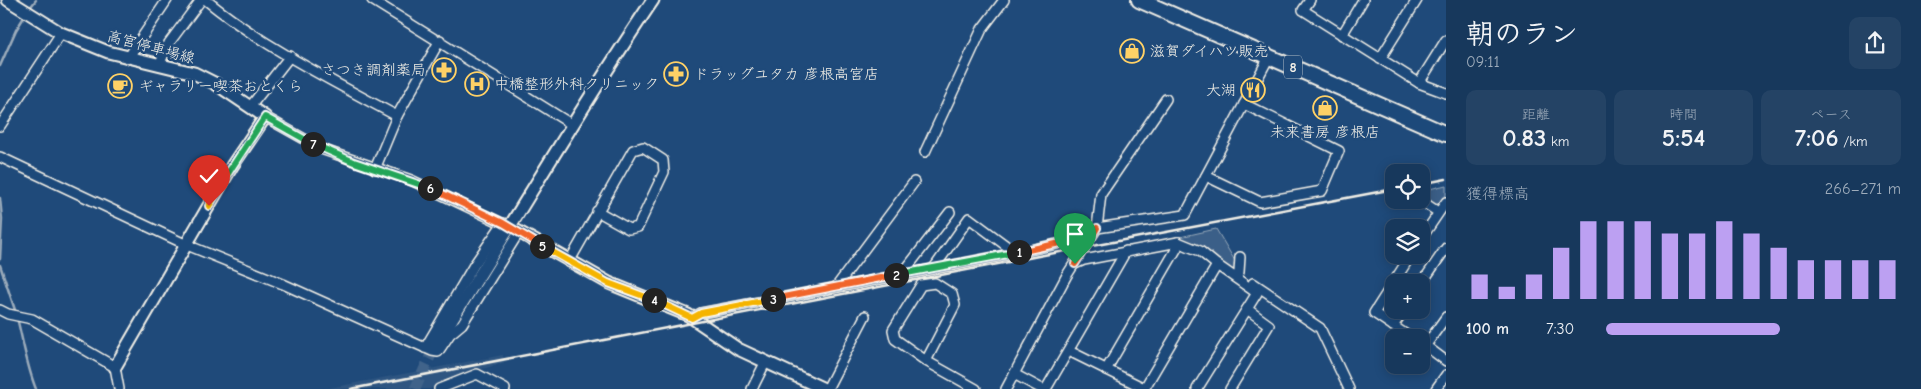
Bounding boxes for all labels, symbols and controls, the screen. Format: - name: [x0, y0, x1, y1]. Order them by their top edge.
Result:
- button: share: [1849, 17, 1901, 69]
- text: 朝のラン: [1466, 18, 1578, 50]
- street label: 高宮停車場線: [105, 27, 197, 67]
- shop icon: 滋賀ダイハツ販売: [1119, 38, 1145, 64]
- place label: 滋賀ダイハツ販売: [1150, 42, 1269, 60]
- text: 09:11: [1466, 53, 1500, 71]
- road number: 8: [1284, 56, 1302, 78]
- pharmacy icon: さつき調剤薬局: [431, 57, 457, 83]
- place label: さつき調剤薬局: [321, 61, 426, 79]
- pharmacy icon: ドラッグユタカ 彦根高宮店: [663, 61, 689, 87]
- place label: ドラッグユタカ 彦根高宮店: [694, 65, 879, 83]
- hospital icon: 中橋整形外科クリニック: [464, 71, 490, 97]
- cafe icon: ギャラリー喫茶おとくら: [107, 73, 133, 99]
- place label: 中橋整形外科クリニック: [494, 75, 659, 93]
- place label: ギャラリー喫茶おとくら: [138, 77, 303, 95]
- restaurant icon: 大湖: [1240, 77, 1266, 103]
- place label: 大湖: [1206, 81, 1236, 99]
- shop icon: 未来書房 彦根店: [1312, 95, 1338, 121]
- text: 距離: [1522, 106, 1550, 123]
- text: 時間: [1669, 106, 1697, 123]
- text: ペース: [1811, 106, 1852, 123]
- place label: 未来書房 彦根店: [1270, 123, 1380, 141]
- text: 0.83: [1502, 123, 1546, 152]
- text: 5:54: [1662, 123, 1705, 152]
- text: 7:06: [1795, 123, 1839, 152]
- pin: 7: [300, 132, 326, 156]
- text: km: [1546, 133, 1569, 150]
- text: /km: [1839, 133, 1868, 150]
- text: 7: [310, 136, 317, 153]
- pin: [188, 155, 230, 206]
- icon: check: [195, 162, 223, 190]
- map controls: [1385, 164, 1430, 374]
- button: locate: [1385, 164, 1430, 209]
- pin: 6: [418, 176, 442, 200]
- text: 6: [427, 180, 434, 197]
- text: 266–271 m: [1825, 180, 1901, 198]
- text: 獲得標高: [1466, 185, 1530, 203]
- pin: [1054, 213, 1096, 264]
- button: layers: [1385, 219, 1430, 264]
- icon: arrive: [1061, 220, 1089, 248]
- pin: 5: [530, 234, 554, 258]
- text: 5: [539, 238, 546, 255]
- pin: 1: [1006, 240, 1032, 264]
- text: 1: [1017, 244, 1022, 261]
- pin: 2: [884, 262, 908, 288]
- text: 2: [893, 267, 900, 284]
- button: +: [1385, 274, 1430, 319]
- pin: 3: [760, 286, 786, 312]
- pin: 4: [642, 288, 666, 312]
- text: 3: [770, 291, 777, 308]
- text: 4: [651, 292, 658, 309]
- text: 100 m: [1466, 320, 1509, 338]
- text: 7:30: [1546, 320, 1574, 338]
- button: −: [1385, 329, 1430, 374]

